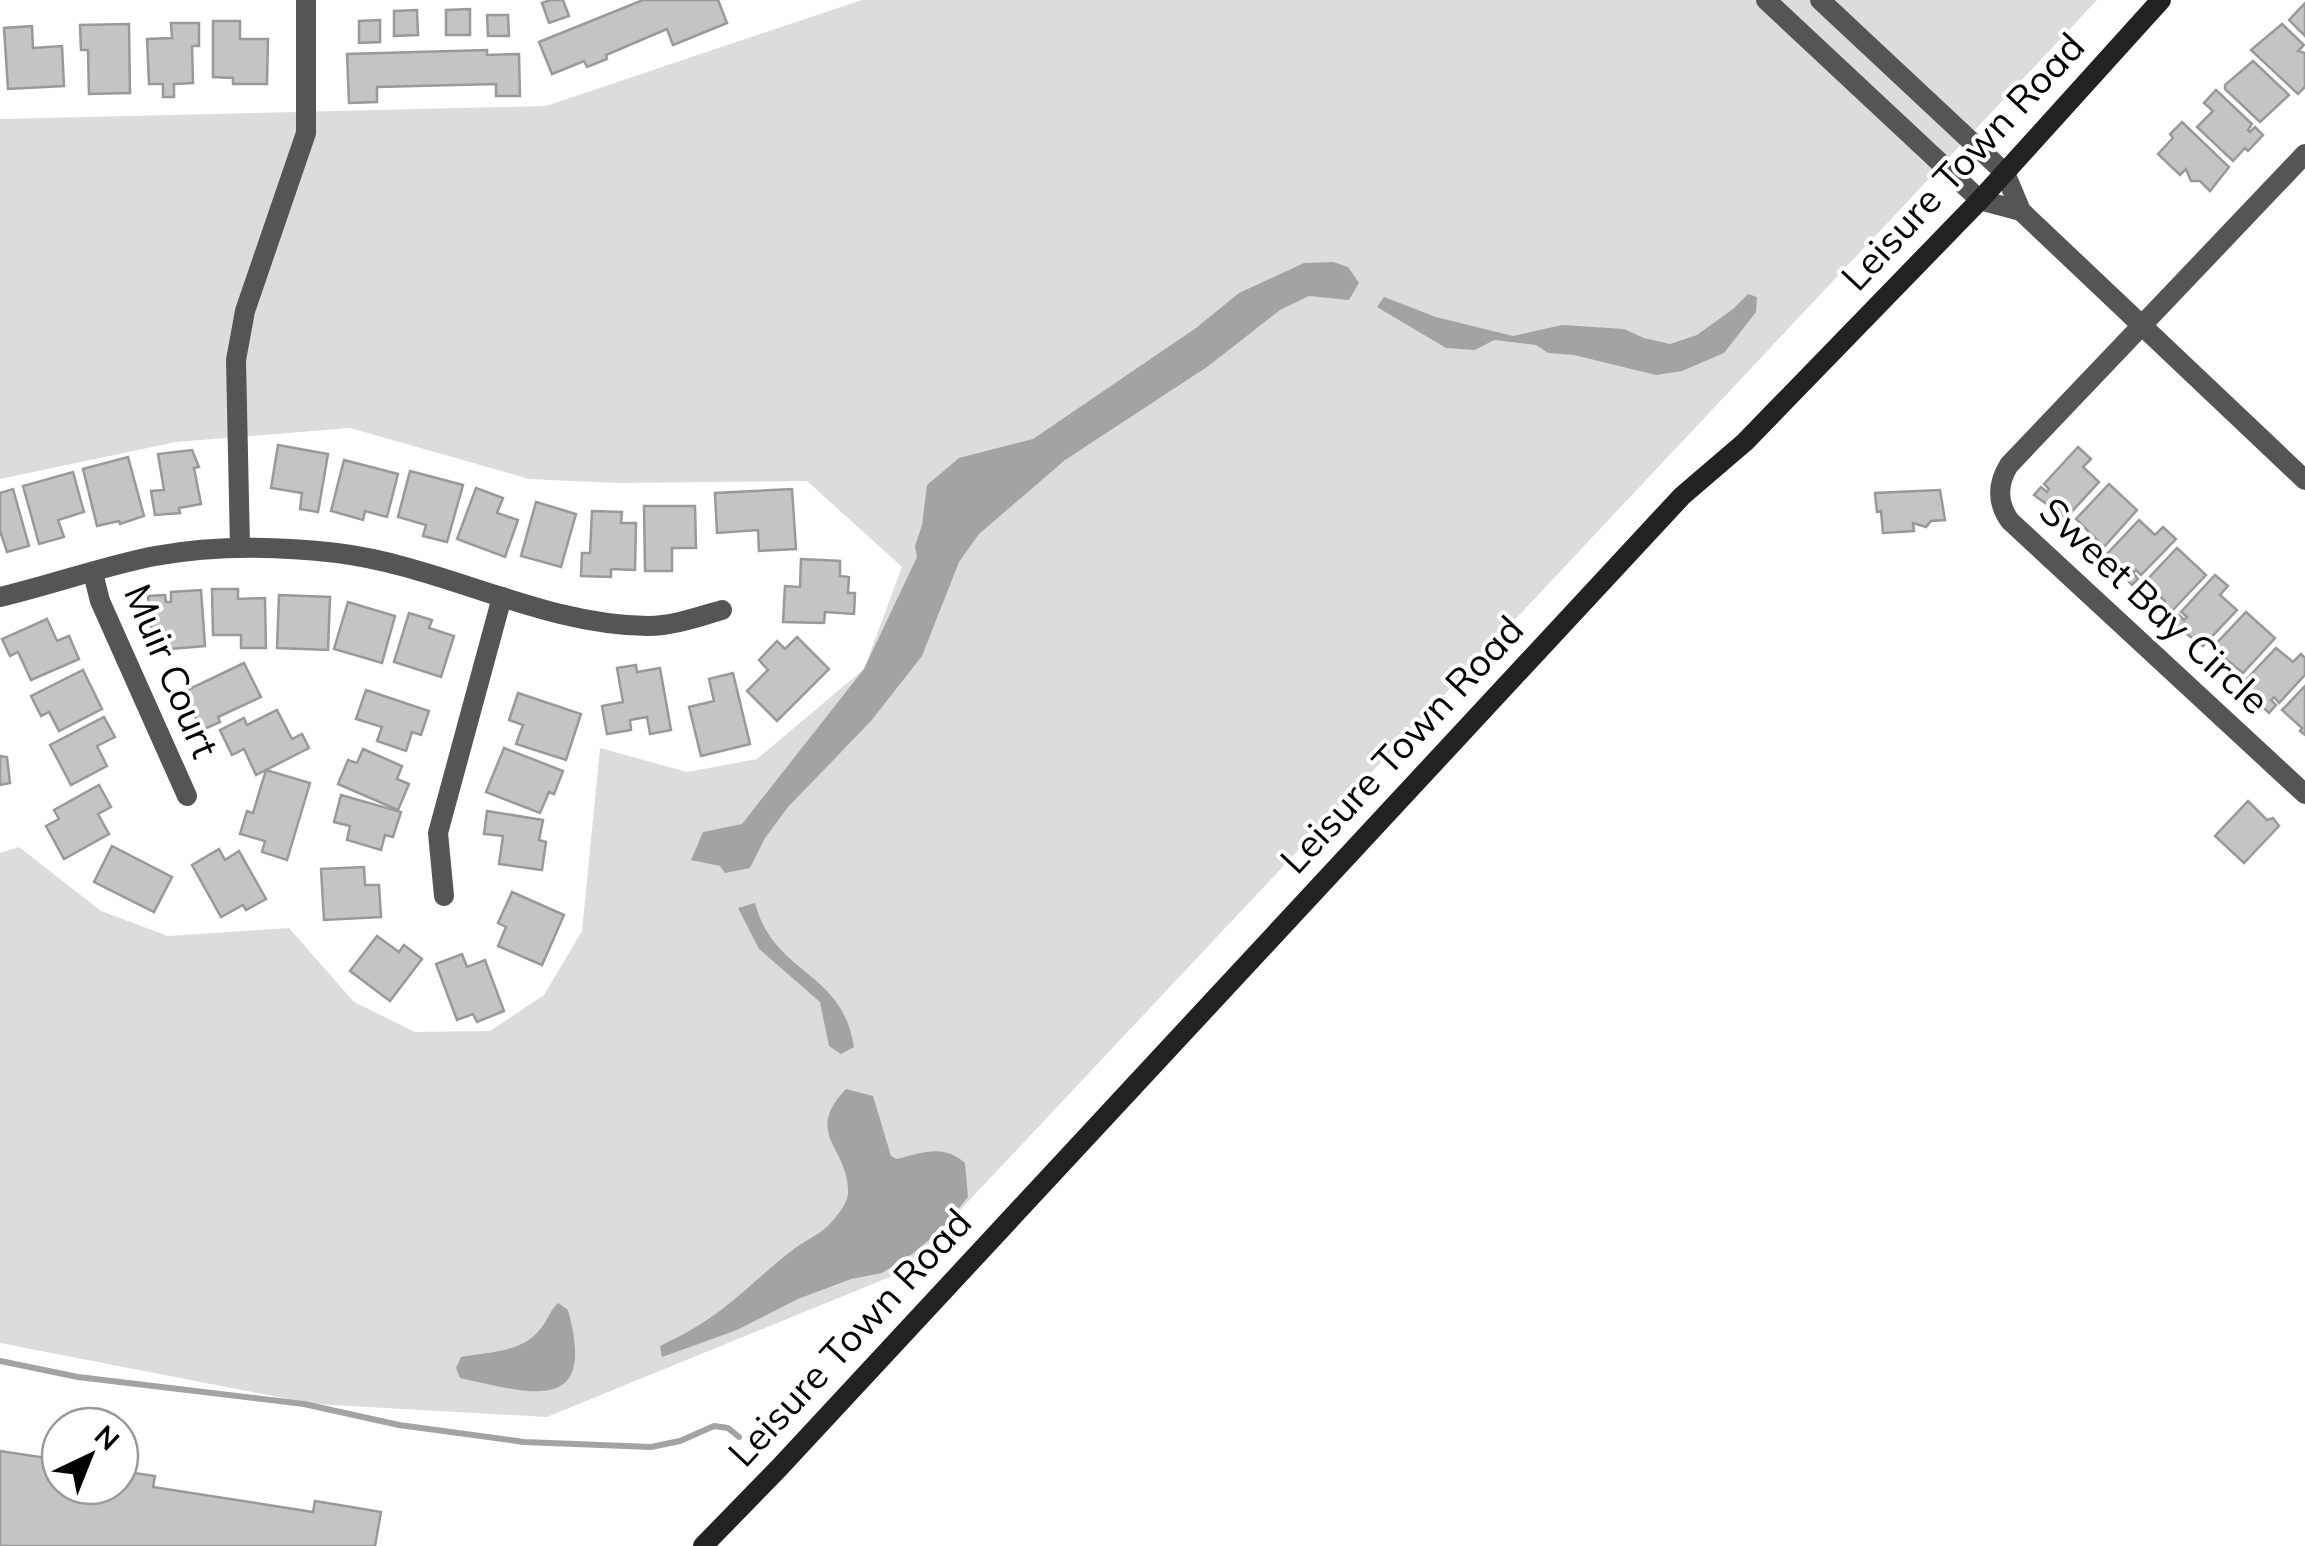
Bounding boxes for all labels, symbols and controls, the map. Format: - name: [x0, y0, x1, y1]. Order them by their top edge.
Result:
- street label: Leisure Town Road: [1830, 22, 2094, 300]
- street label: Sweet Bay Circle: [2030, 487, 2279, 724]
- street label: Muir Court: [114, 577, 230, 765]
- street label: Leisure Town Road: [1269, 605, 1533, 883]
- street label: Leisure Town Road: [717, 1198, 981, 1476]
- north arrow: [40, 1406, 140, 1506]
- text: N: [88, 1417, 127, 1457]

